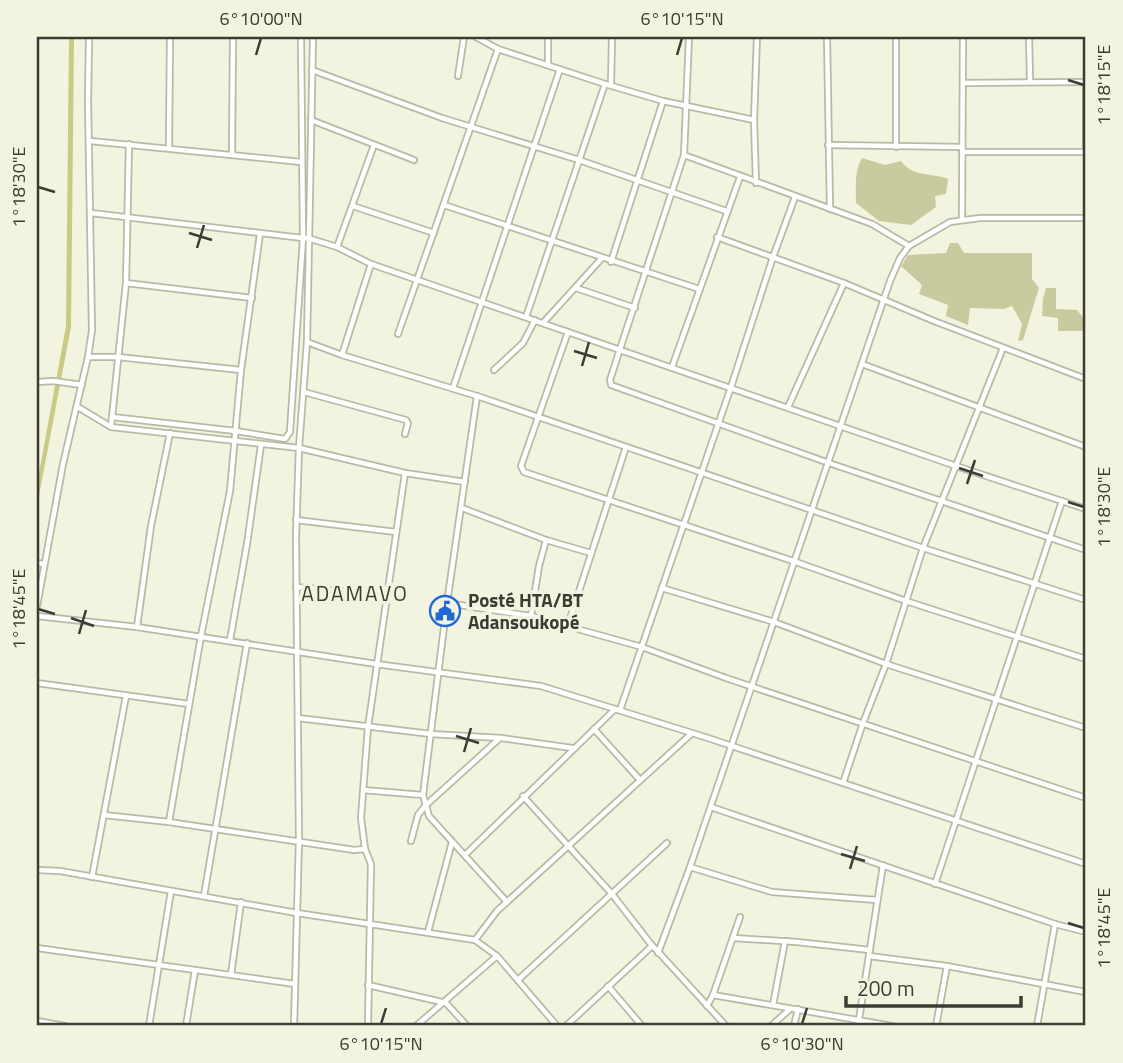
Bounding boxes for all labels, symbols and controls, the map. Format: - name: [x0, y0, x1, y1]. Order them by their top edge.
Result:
- text: 6°10'00"N: [219, 5, 303, 32]
- text: 6°10'15"N: [640, 5, 724, 32]
- text: 1°18'15"E: [1090, 45, 1117, 125]
- text: 1°18'30"E: [5, 147, 32, 227]
- text: 1°18'30"E: [1090, 467, 1117, 547]
- text: 1°18'45"E: [5, 569, 32, 649]
- district label: ADAMAVO: [301, 577, 409, 609]
- place label: Posté HTA/BT Adansoukopé: [468, 585, 583, 636]
- public building icon: Posté HTA/BT Adansoukopé: [428, 594, 462, 628]
- text: 1°18'45"E: [1090, 888, 1117, 968]
- scale bar: [846, 965, 1021, 1009]
- text: 200 m: [857, 972, 914, 1004]
- text: 6°10'15"N: [339, 1030, 423, 1057]
- text: 6°10'30"N: [760, 1030, 844, 1057]

